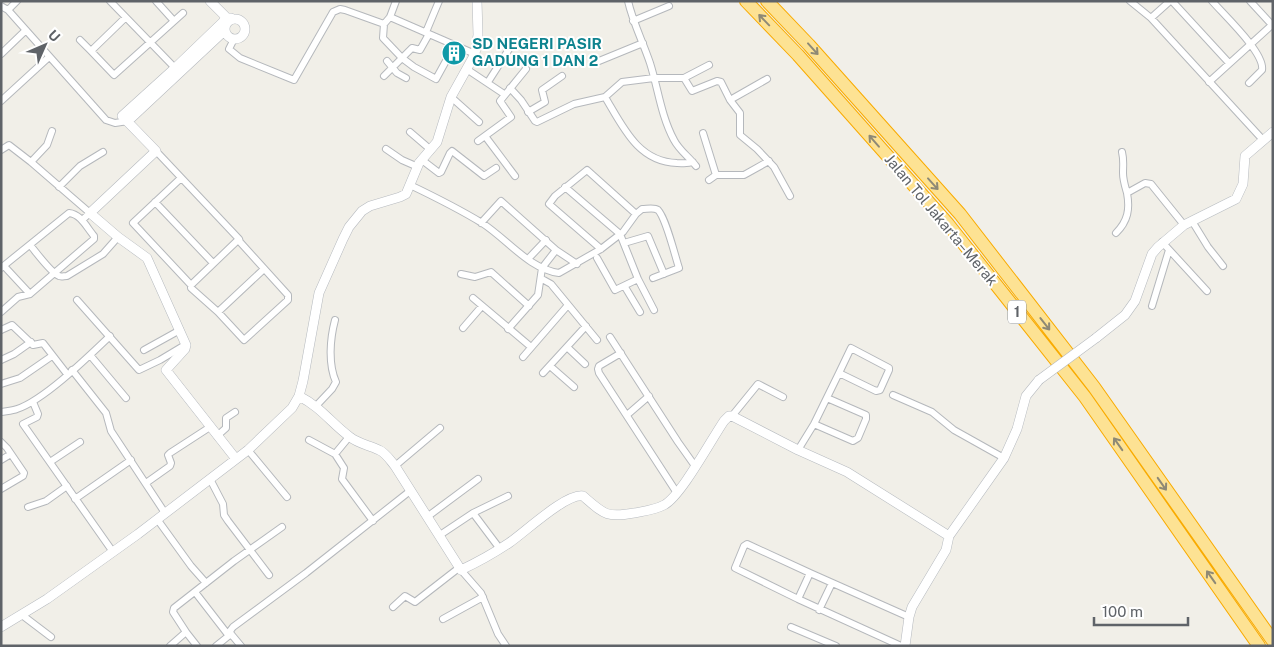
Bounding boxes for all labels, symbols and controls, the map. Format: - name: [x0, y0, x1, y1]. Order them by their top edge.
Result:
- one-way arrow: [759, 15, 771, 27]
- north arrow: [20, 20, 70, 70]
- text: U: [45, 27, 63, 45]
- place label: SD NEGERI PASIR GADUNG 1 DAN 2: [472, 35, 602, 69]
- building icon: SD NEGERI PASIR GADUNG 1 DAN 2: [441, 40, 467, 66]
- one-way arrow: [807, 43, 819, 56]
- one-way arrow: [868, 134, 879, 147]
- street label: Jalan Tol Jakarta–Merak: [881, 150, 1001, 289]
- one-way arrow: [927, 177, 938, 190]
- road number: 1: [1008, 300, 1026, 324]
- one-way arrow: [1040, 317, 1051, 330]
- one-way arrow: [1113, 437, 1123, 451]
- one-way arrow: [1157, 476, 1167, 490]
- one-way arrow: [1206, 570, 1216, 584]
- scale bar: [1094, 594, 1188, 626]
- text: 100 m: [1102, 603, 1143, 620]

